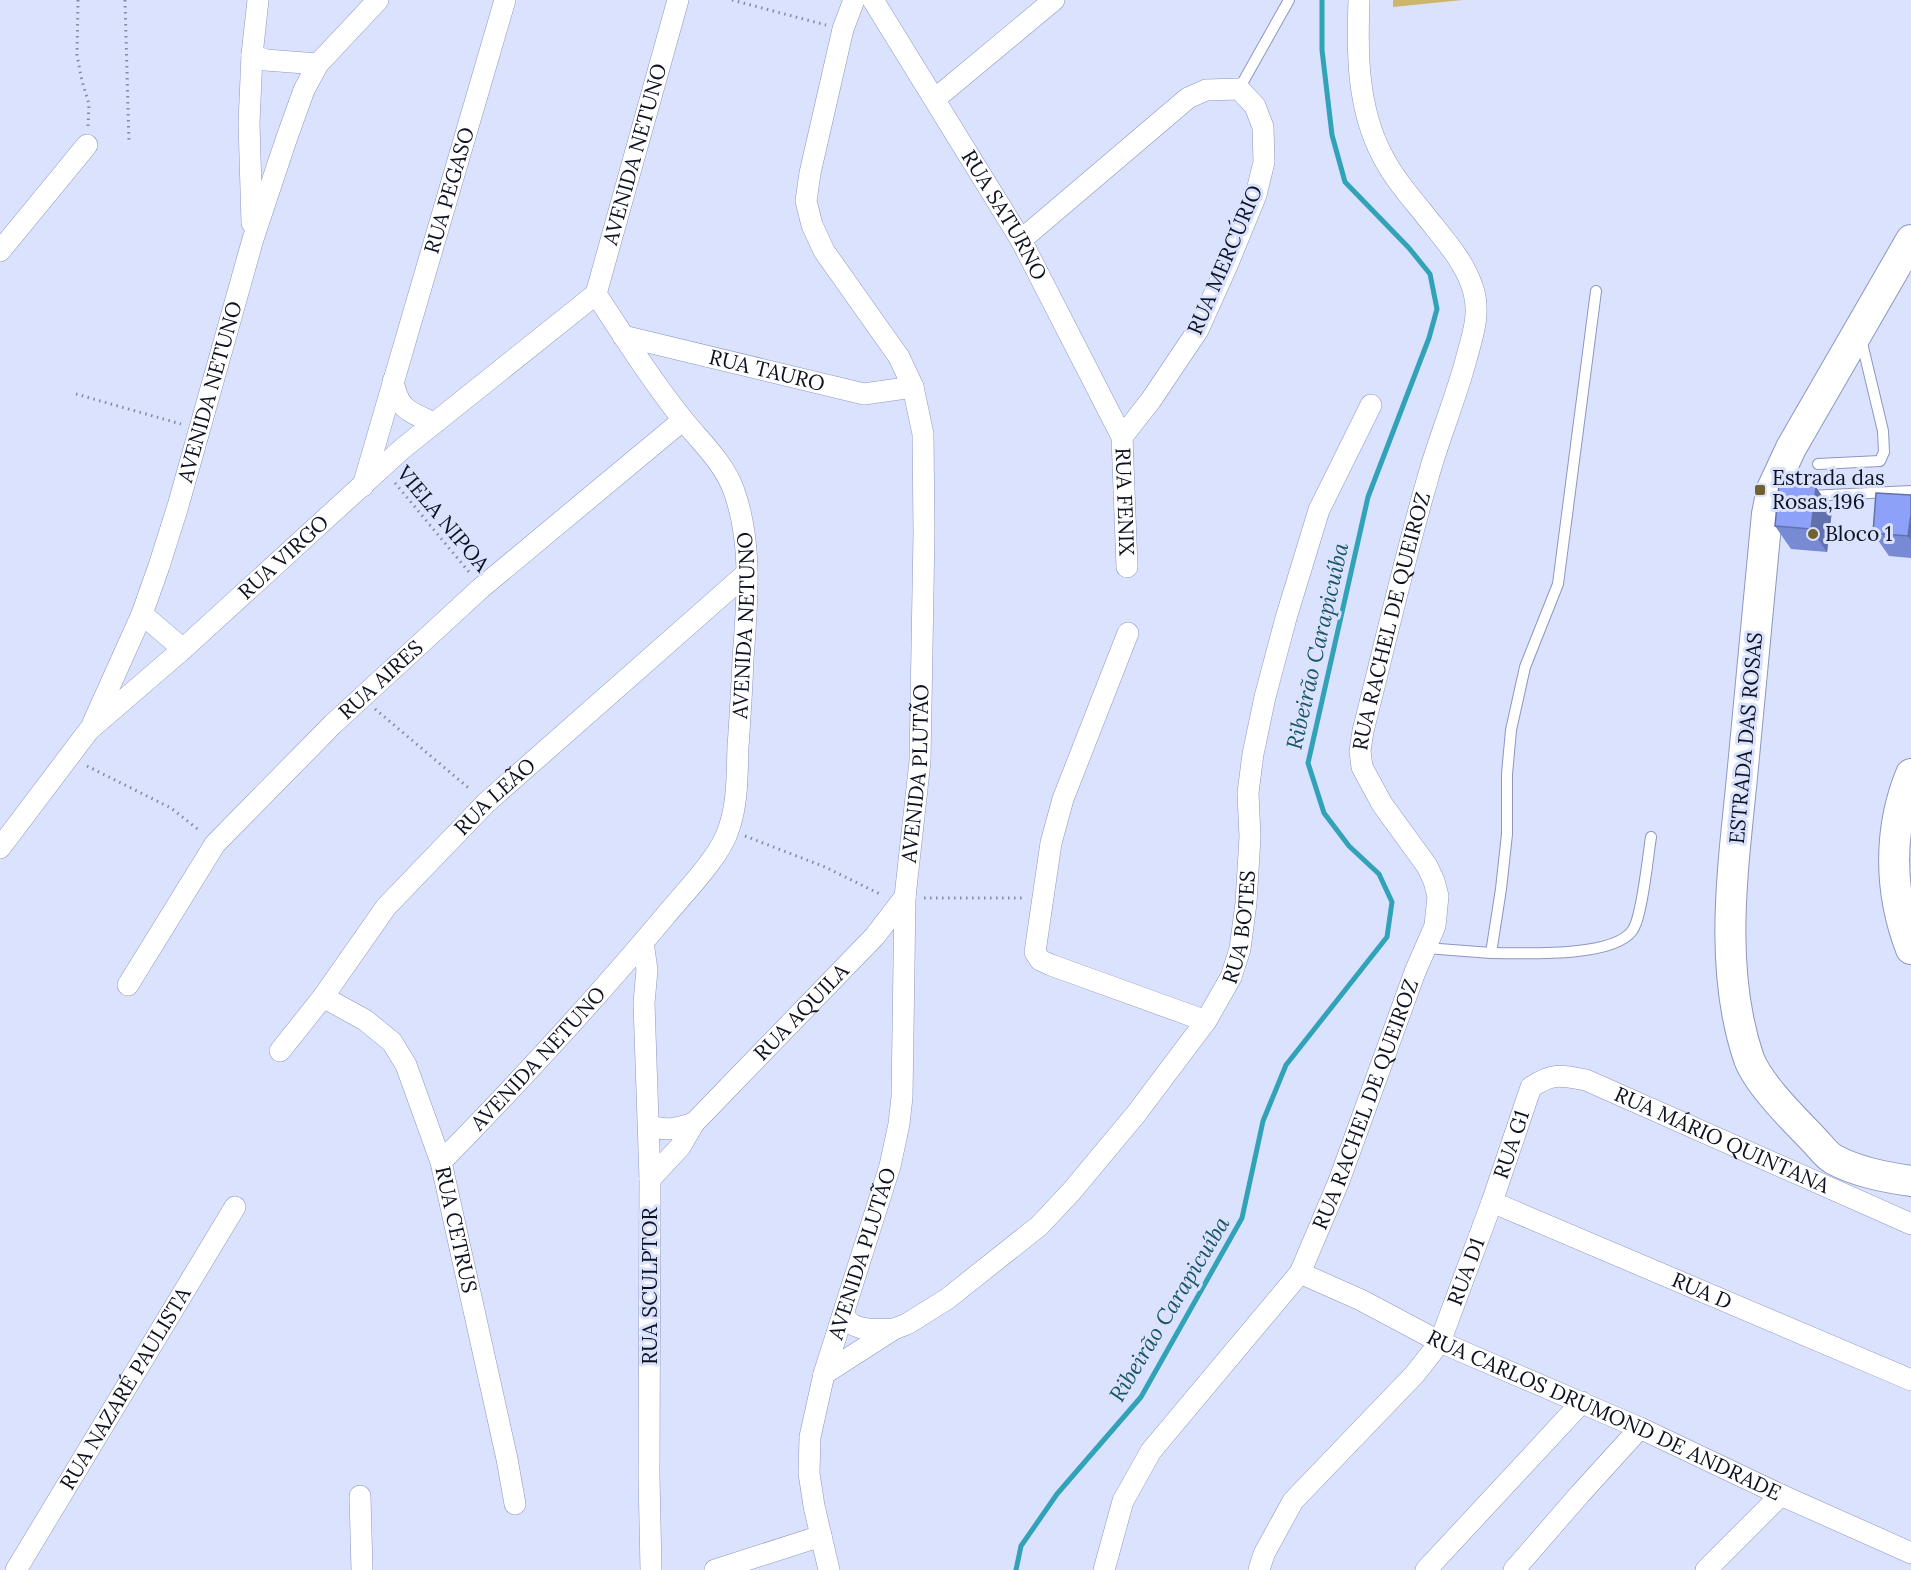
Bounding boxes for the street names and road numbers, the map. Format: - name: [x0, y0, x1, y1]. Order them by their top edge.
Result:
- street label: AVENIDA NETUNO: [596, 60, 673, 249]
- street label: RUA PEGASO: [418, 124, 480, 257]
- street label: RUA SATURNO: [956, 145, 1053, 285]
- street label: RUA MERCÚRIO: [1181, 181, 1268, 339]
- street label: AVENIDA NETUNO: [171, 298, 248, 486]
- street label: RUA TAURO: [706, 343, 828, 397]
- street label: RUA FENIX: [1109, 447, 1141, 557]
- street label: VIELA NIPOA: [391, 459, 496, 578]
- street label: RUA RACHEL DE QUEIROZ: [1346, 489, 1436, 752]
- street label: RUA VIRGO: [232, 509, 334, 605]
- street label: AVENIDA NETUNO: [726, 530, 760, 721]
- street label: ESTRADA DAS ROSAS: [1723, 631, 1768, 845]
- street label: RUA AIRES: [333, 634, 428, 725]
- street label: AVENIDA PLUTÃO: [895, 684, 934, 865]
- street label: RUA LEÃO: [448, 752, 541, 841]
- street label: RUA BOTES: [1216, 870, 1261, 987]
- street label: RUA AQUILA: [748, 957, 855, 1066]
- street label: RUA RACHEL DE QUEIROZ: [1306, 975, 1424, 1234]
- street label: AVENIDA NETUNO: [464, 980, 611, 1137]
- street label: RUA MÁRIO QUINTANA: [1610, 1080, 1835, 1200]
- street label: RUA G1: [1487, 1106, 1535, 1182]
- street label: RUA CETRUS: [429, 1164, 484, 1295]
- street label: AVENIDA PLUTÃO: [821, 1164, 902, 1344]
- street label: RUA SCULPTOR: [636, 1207, 663, 1365]
- street label: RUA D1: [1441, 1234, 1491, 1309]
- street label: RUA D: [1668, 1266, 1736, 1315]
- street label: RUA NAZARÉ PAULISTA: [54, 1281, 197, 1494]
- street label: RUA CARLOS DRUMOND DE ANDRADE: [1423, 1324, 1786, 1506]

